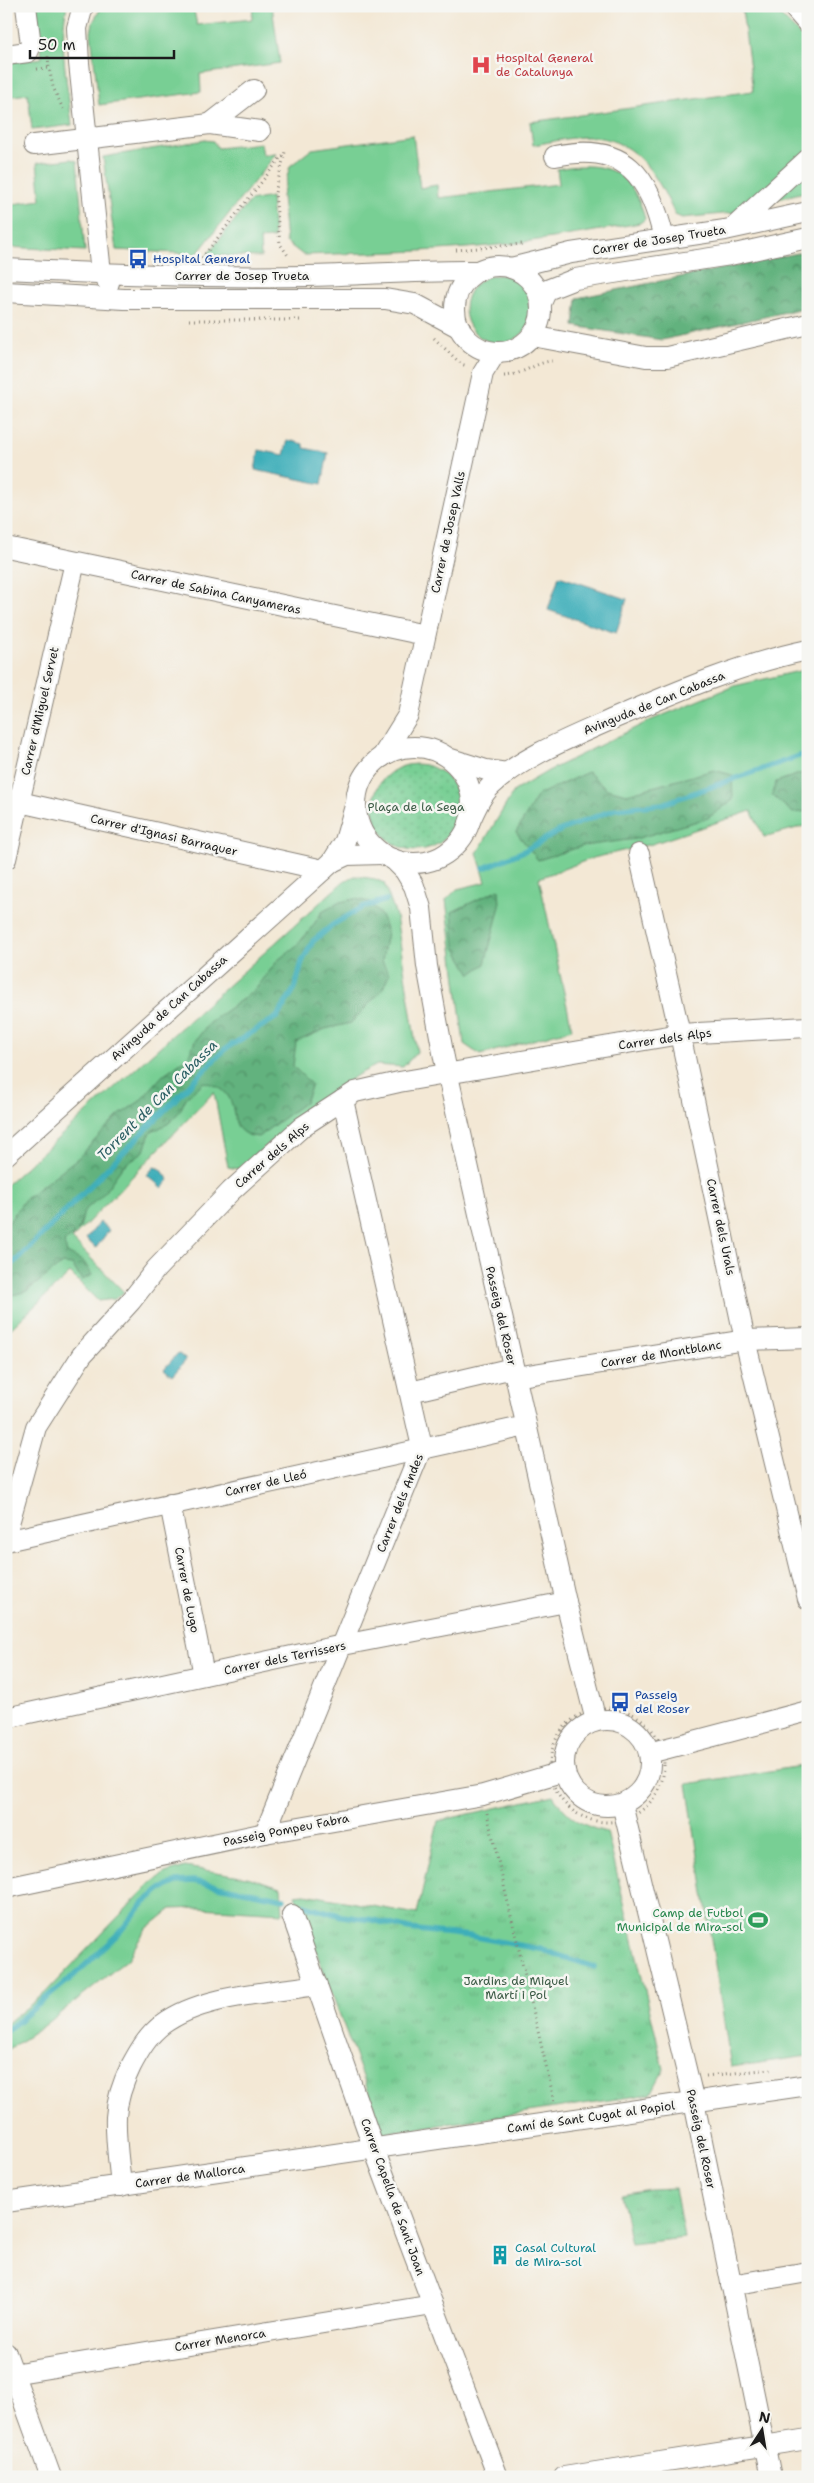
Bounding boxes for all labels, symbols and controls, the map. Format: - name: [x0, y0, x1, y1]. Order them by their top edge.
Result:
- scale bar: [30, 28, 174, 60]
- text: 50 m: [38, 35, 76, 55]
- place label: Hospital General de Catalunya: [496, 50, 593, 80]
- hospital icon: Hospital General de Catalunya: [470, 54, 492, 76]
- street label: Carrer de Josep Trueta: [591, 221, 727, 258]
- bus stop icon: Hospital General: [127, 248, 149, 270]
- place label: Hospital General: [153, 251, 250, 267]
- street label: Carrer de Josep Trueta: [175, 268, 310, 284]
- street label: Carrer de Josep Valls: [427, 469, 469, 595]
- street label: Carrer de Sabina Canyameras: [129, 566, 303, 618]
- street label: Carrer d'Miguel Servet: [17, 645, 63, 777]
- street label: Avinguda de Can Cabassa: [581, 667, 728, 739]
- park label: Plaça de la Sega: [368, 799, 465, 815]
- street label: Carrer d'Ignasi Barraquer: [89, 810, 239, 860]
- street label: Avinguda de Can Cabassa: [107, 951, 231, 1065]
- street label: Carrer dels Alps: [617, 1025, 713, 1053]
- water label: Torrent de Can Cabassa: [93, 1036, 221, 1164]
- street label: Carrer dels Alps: [231, 1118, 313, 1192]
- street label: Carrer dels Urals: [703, 1177, 739, 1277]
- street label: Passeig del Roser: [482, 1265, 520, 1368]
- street label: Carrer de Montblanc: [599, 1337, 723, 1371]
- street label: Carrer dels Andes: [373, 1451, 427, 1555]
- street label: Carrer de Lleó: [224, 1466, 308, 1500]
- street label: Carrer de Lugo: [171, 1546, 203, 1634]
- street label: Carrer dels Terrissers: [223, 1637, 348, 1679]
- place label: Passeig del Roser: [635, 1687, 690, 1717]
- bus stop icon: Passeig del Roser: [609, 1691, 631, 1713]
- street label: Passeig Pompeu Fabra: [222, 1810, 351, 1850]
- place label: Camp de Futbol Municipal de Mira-sol: [617, 1905, 743, 1935]
- sports icon: Camp de Futbol Municipal de Mira-sol: [747, 1909, 769, 1931]
- park label: Jardins de Miquel Martí i Pol: [464, 1973, 569, 2003]
- street label: Passeig del Roser: [683, 2088, 719, 2191]
- street label: Camí de Sant Cugat al Papiol: [506, 2097, 676, 2137]
- street label: Carrer Capella de Sant Joan: [357, 2116, 429, 2278]
- street label: Carrer de Mallorca: [134, 2160, 247, 2192]
- place label: Casal Cultural de Mira-sol: [515, 2240, 596, 2270]
- building icon: Casal Cultural de Mira-sol: [489, 2244, 511, 2266]
- street label: Carrer Menorca: [173, 2325, 267, 2355]
- north arrow: [736, 2406, 786, 2456]
- text: N: [757, 2407, 772, 2427]

